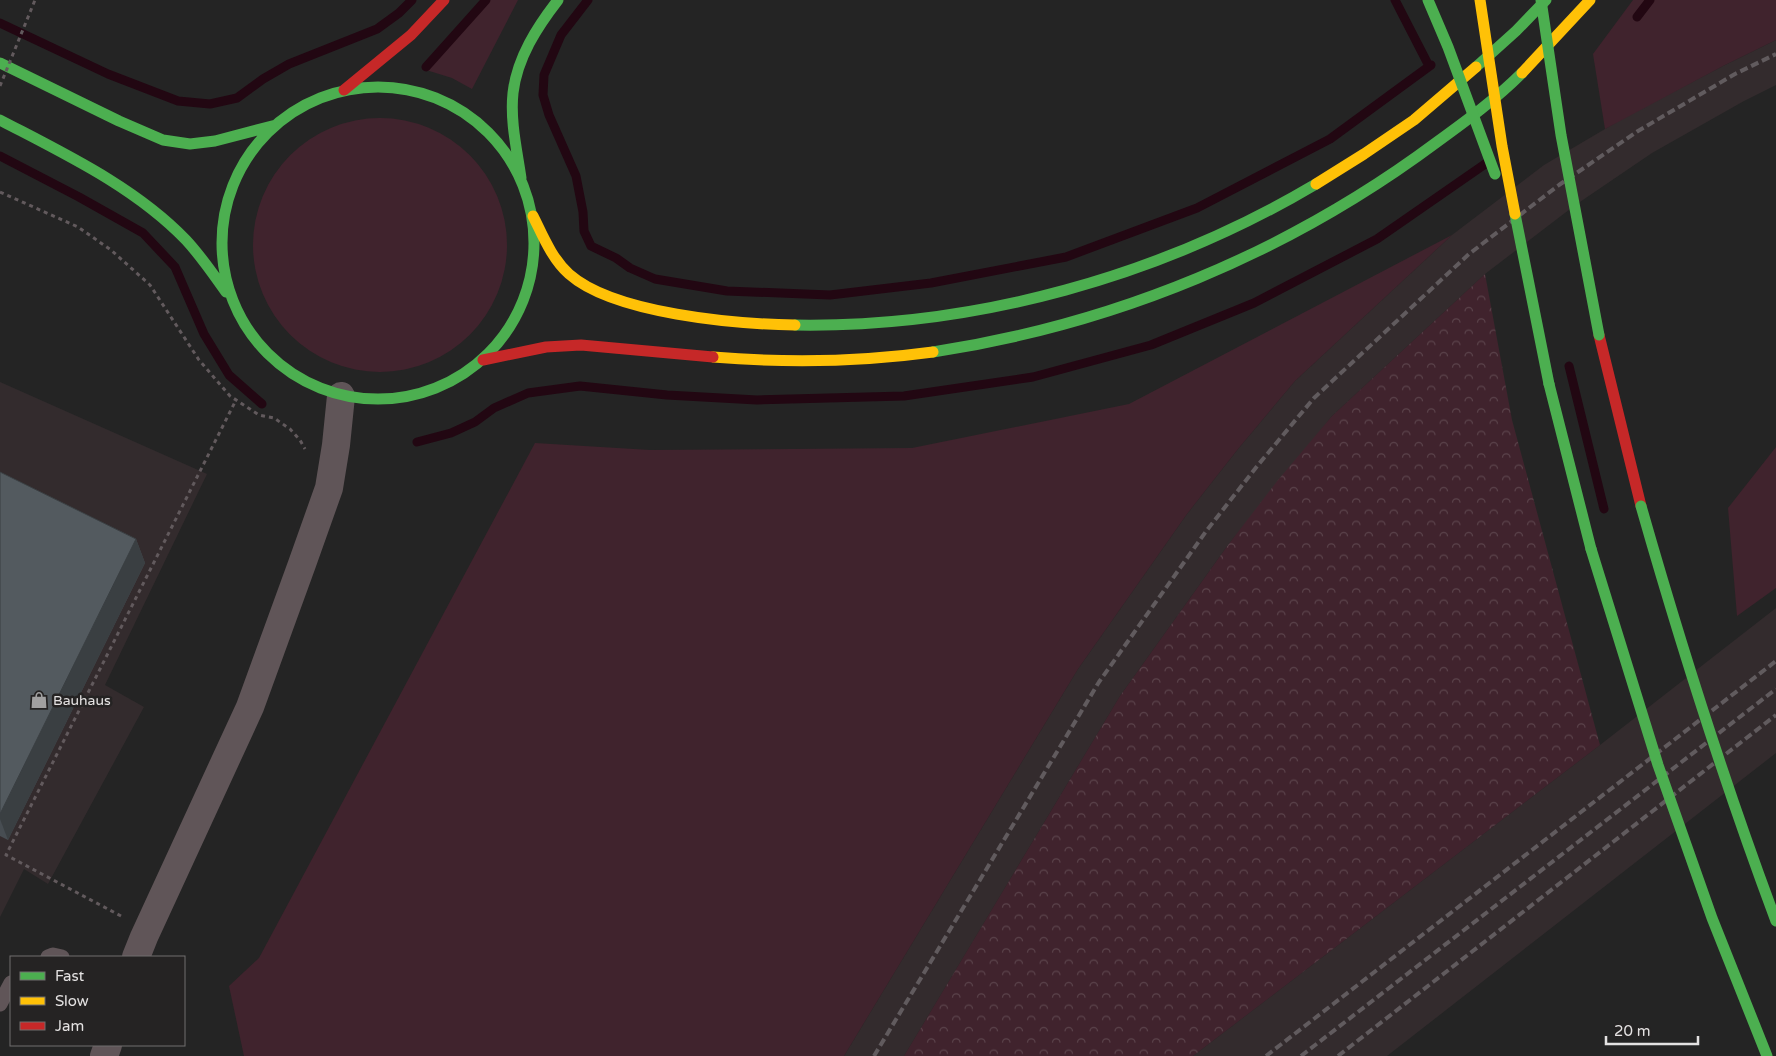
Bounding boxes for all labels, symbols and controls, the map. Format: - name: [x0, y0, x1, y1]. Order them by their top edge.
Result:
- shop icon: Bauhaus: [29, 690, 49, 710]
- place label: Bauhaus: [53, 692, 111, 709]
- legend: [10, 956, 185, 1046]
- text: Fast: [55, 967, 85, 985]
- text: Slow: [55, 992, 89, 1010]
- scale bar: [1606, 1014, 1698, 1046]
- text: Jam: [55, 1017, 84, 1035]
- text: 20 m: [1614, 1022, 1651, 1040]

